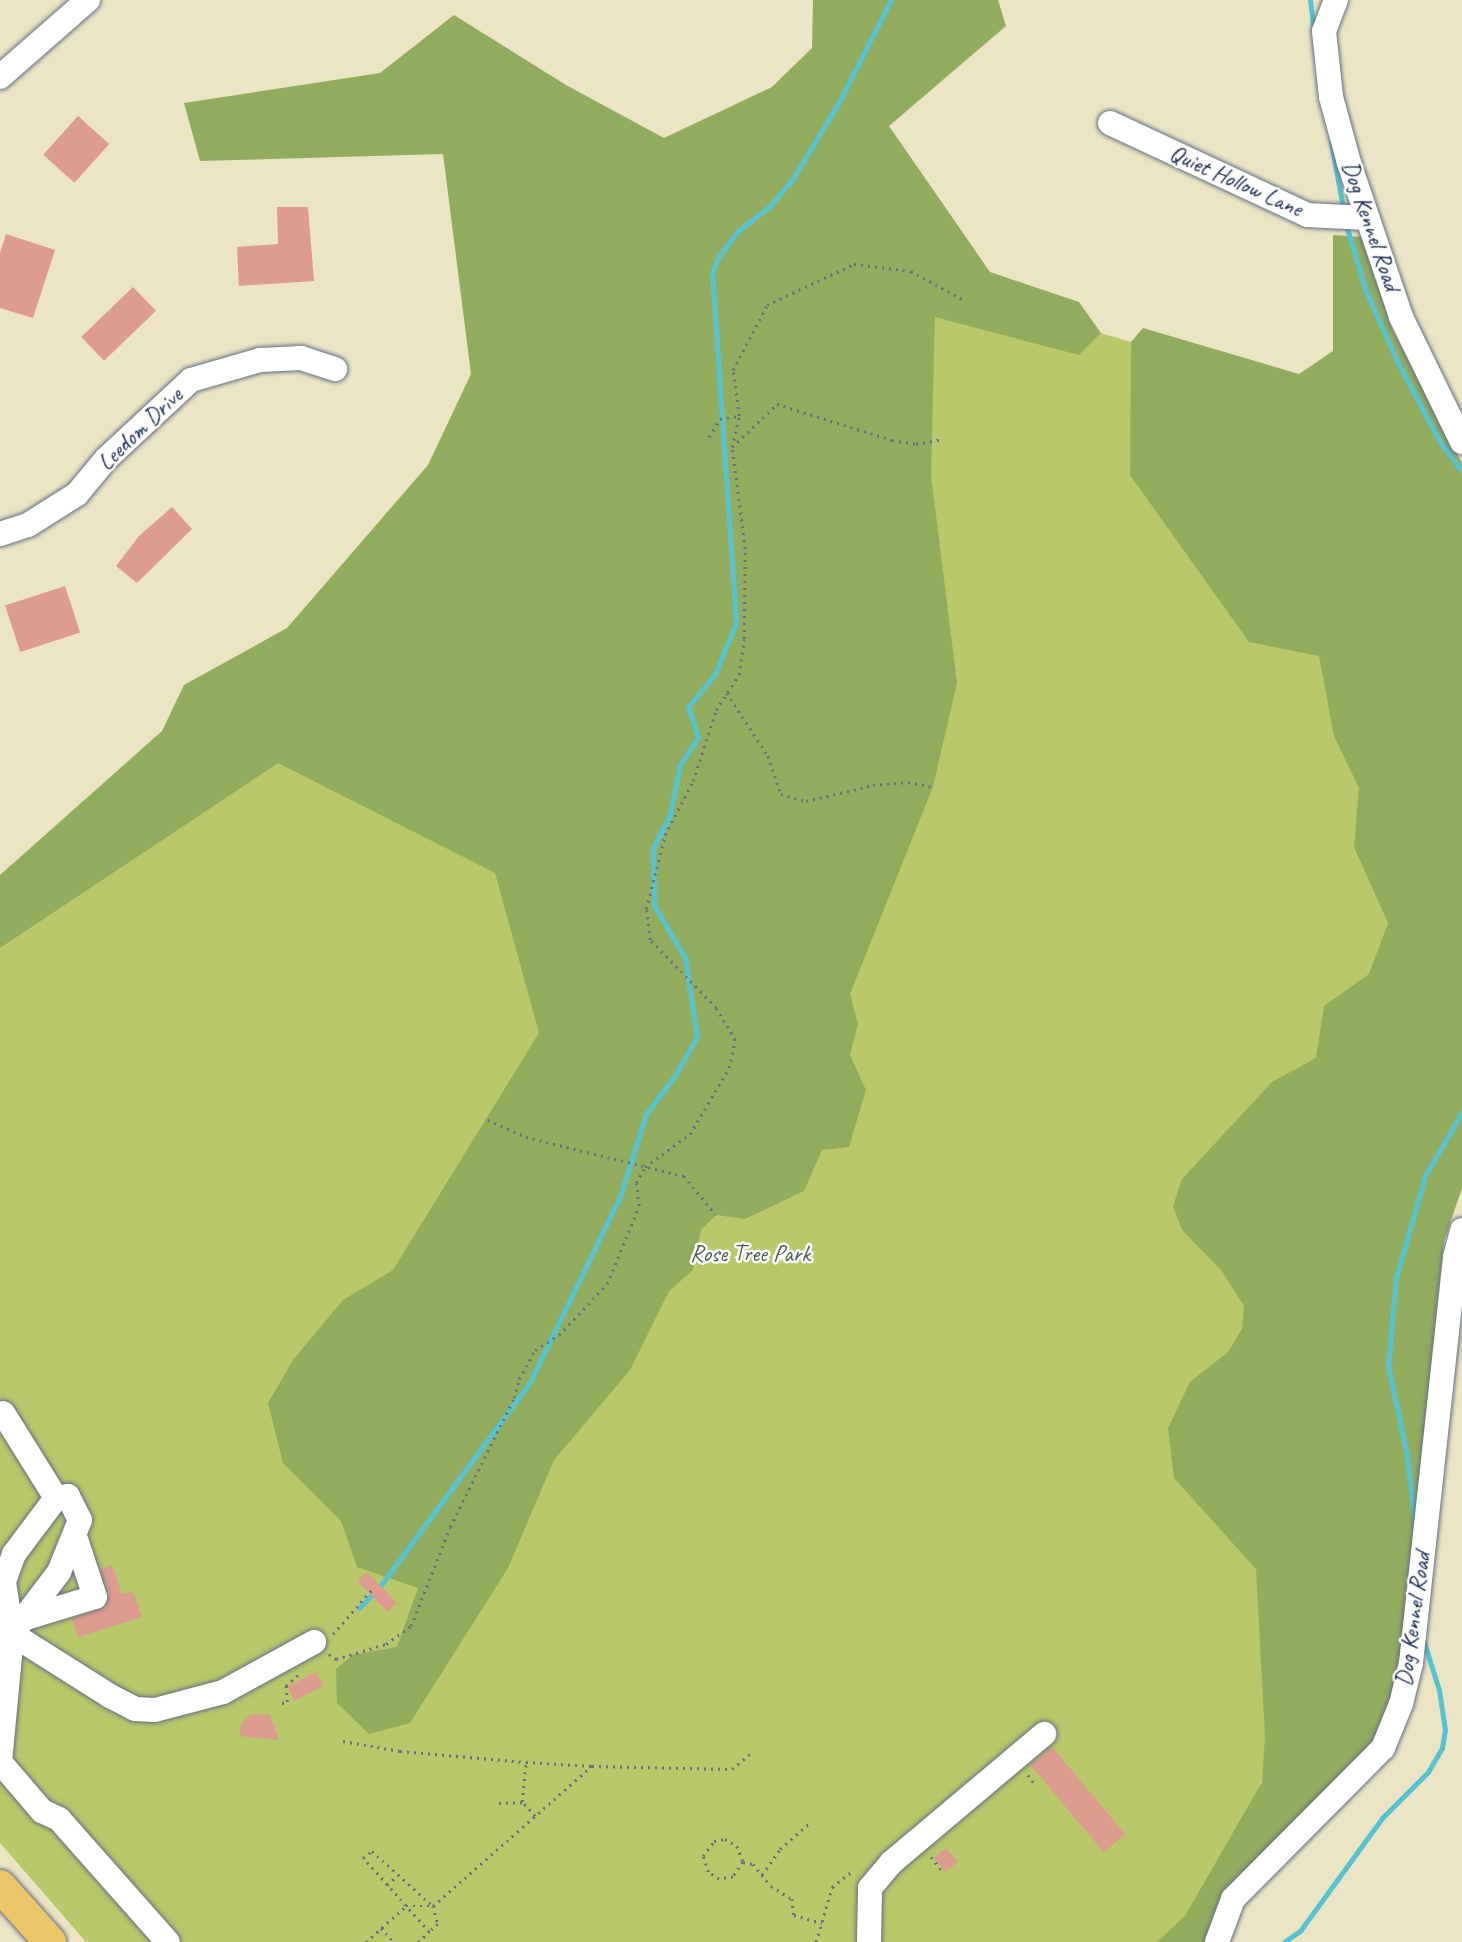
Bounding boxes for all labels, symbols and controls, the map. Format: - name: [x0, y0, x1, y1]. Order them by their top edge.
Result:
- street label: Quiet Hollow Lane: [1165, 139, 1307, 223]
- street label: Dog Kennel Road: [1335, 157, 1407, 295]
- street label: Leedom Drive: [91, 381, 189, 477]
- park label: Rose Tree Park: [690, 1240, 810, 1268]
- street label: Dog Kennel Road: [1389, 1550, 1437, 1688]

